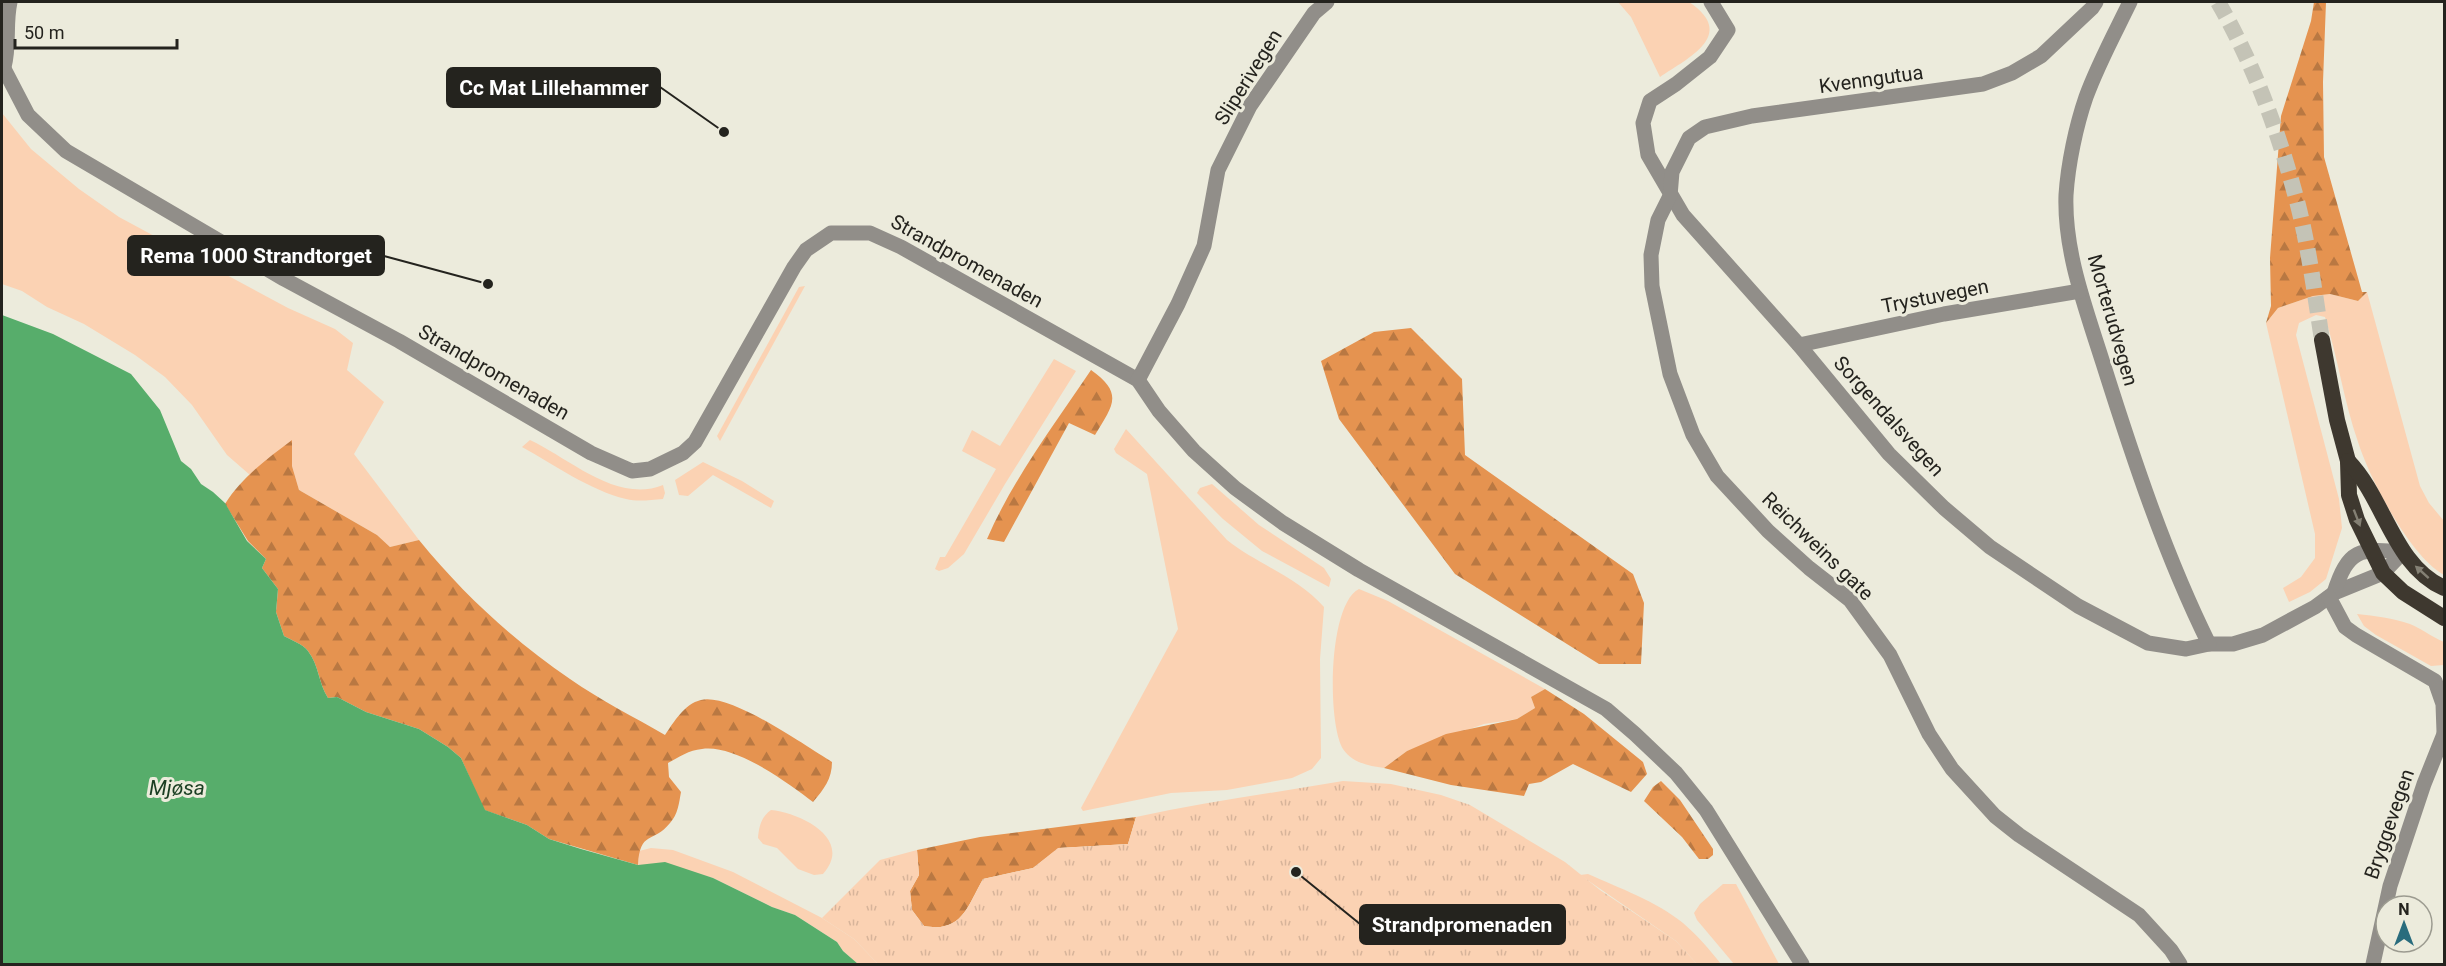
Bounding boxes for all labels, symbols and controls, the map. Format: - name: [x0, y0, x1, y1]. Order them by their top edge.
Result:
- scale bar: [15, 12, 177, 50]
- text: 50 m: [24, 22, 64, 43]
- street label: Sliperivegen: [1209, 25, 1287, 129]
- street label: Kvenngutua: [1817, 60, 1925, 98]
- callout: Cc Mat Lillehammer: [447, 68, 660, 107]
- text: Cc Mat Lillehammer: [459, 76, 649, 100]
- street label: Strandpromenaden: [887, 209, 1047, 313]
- callout: Rema 1000 Strandtorget: [128, 236, 384, 275]
- text: Rema 1000 Strandtorget: [140, 244, 372, 268]
- street label: Morterudvegen: [2083, 252, 2143, 388]
- street label: Trystuvegen: [1879, 274, 1991, 318]
- street label: Strandpromenaden: [414, 319, 574, 425]
- street label: Sorgendalsvegen: [1829, 351, 1949, 481]
- street label: Reichweins gate: [1757, 487, 1879, 605]
- one-way arrow: [2352, 509, 2362, 527]
- one-way arrow: [2415, 565, 2430, 579]
- street label: Bryggevegen: [2359, 766, 2419, 882]
- water label: Mjøsa: [149, 776, 205, 800]
- north arrow: [2374, 894, 2434, 954]
- text: N: [2398, 900, 2410, 919]
- callout: Strandpromenaden: [1360, 905, 1565, 944]
- text: Strandpromenaden: [1372, 913, 1552, 937]

